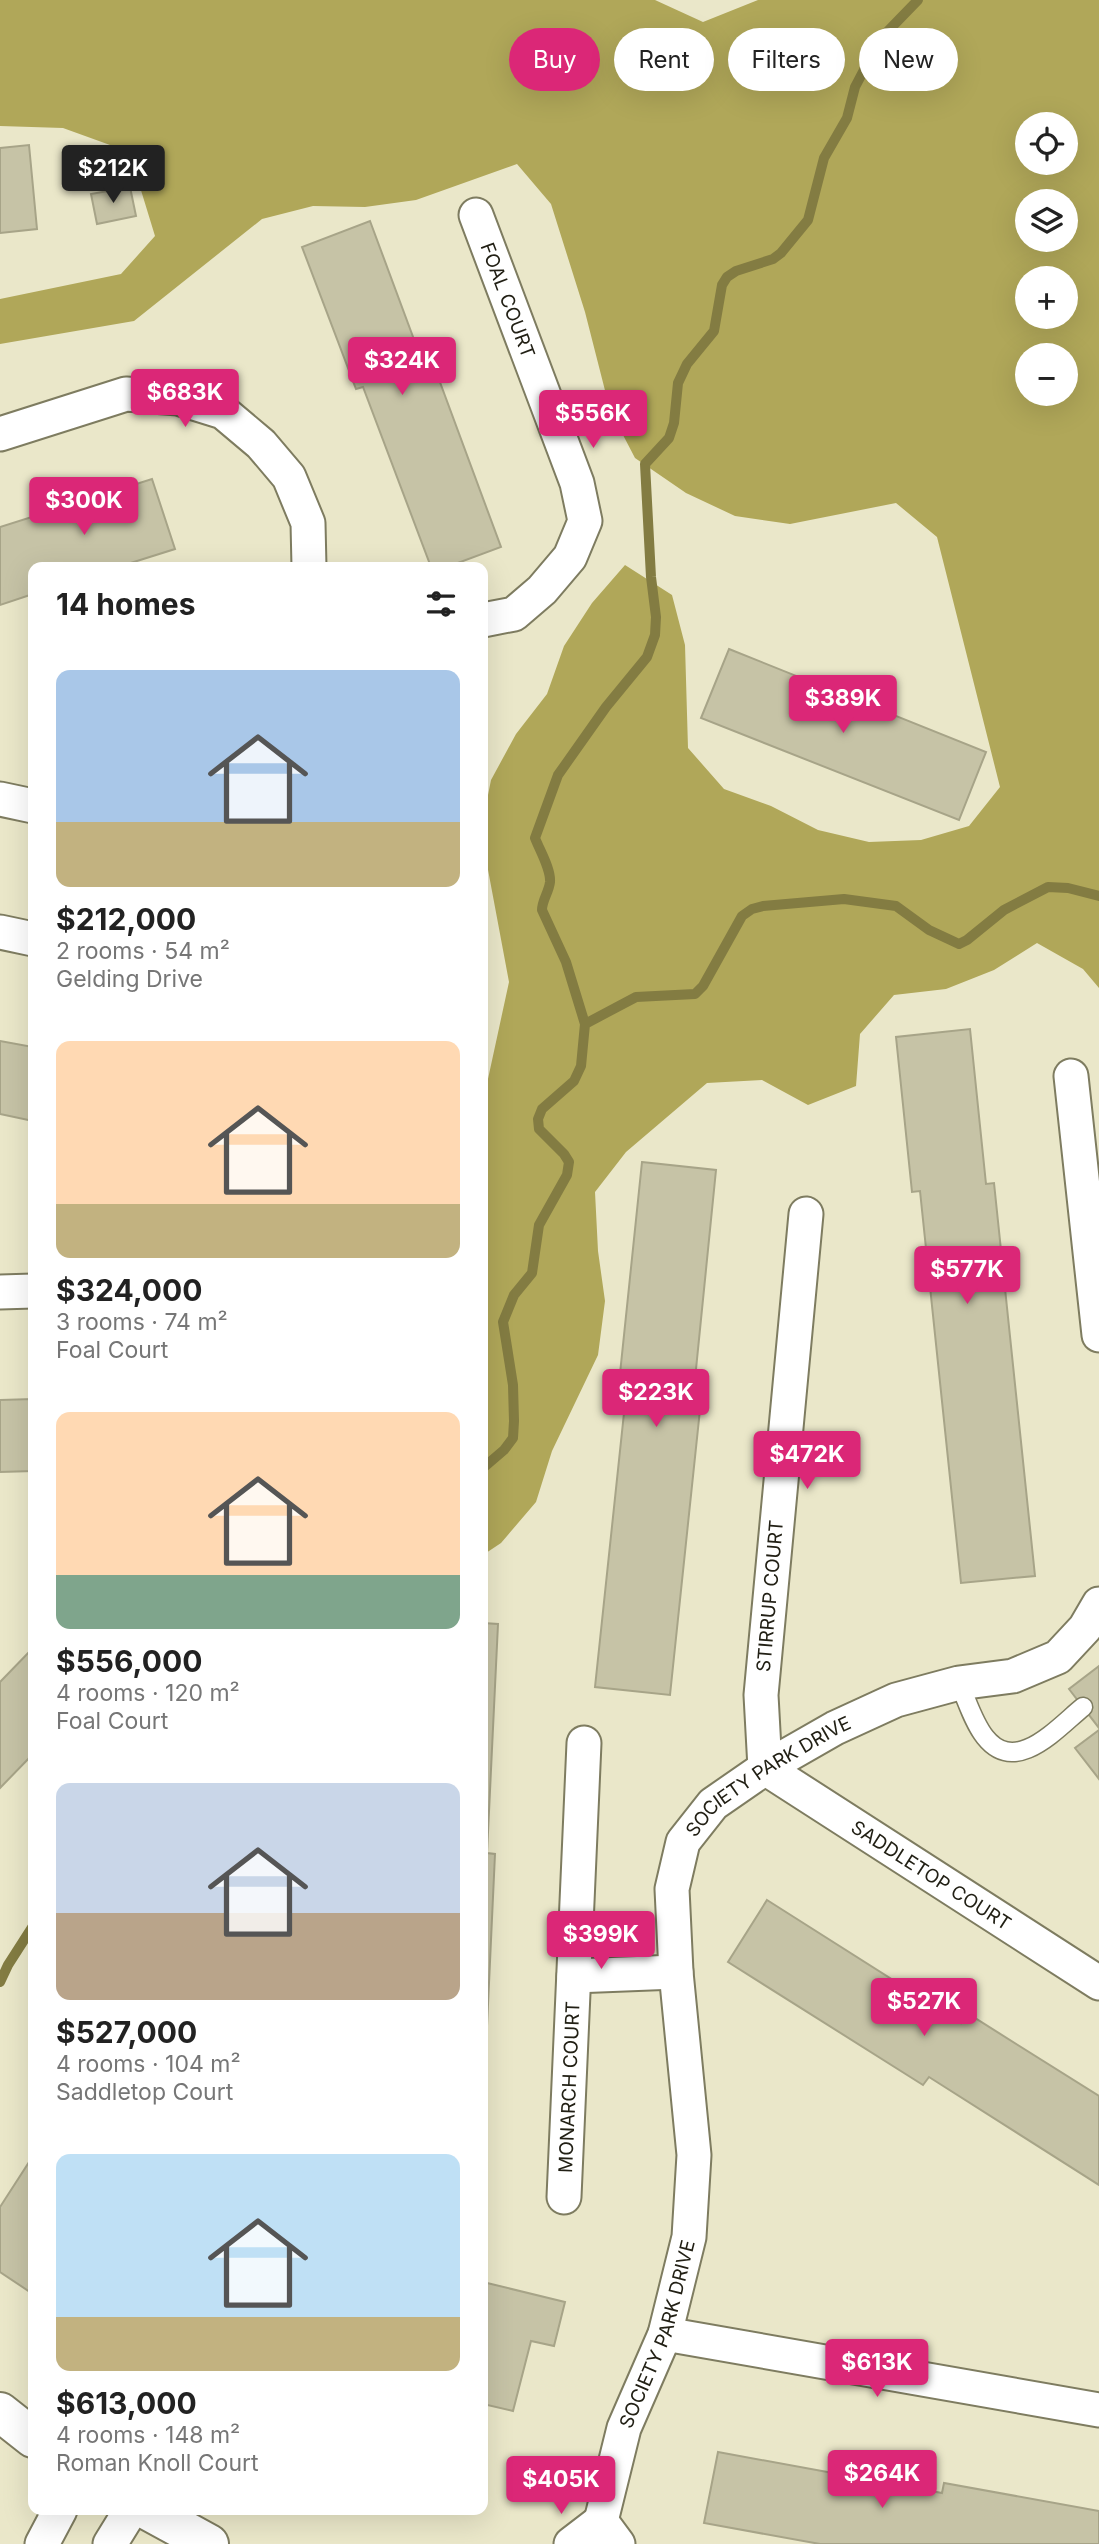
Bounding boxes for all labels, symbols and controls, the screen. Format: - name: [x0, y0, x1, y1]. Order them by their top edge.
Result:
- chip: Buy: [509, 28, 600, 91]
- chip: Rent: [614, 28, 714, 91]
- chip: Filters: [728, 28, 845, 91]
- chip: New: [859, 28, 958, 91]
- map controls: [1015, 112, 1078, 406]
- button: locate: [1015, 112, 1078, 175]
- pin: $212K: [64, 146, 162, 205]
- text: $212K: [78, 154, 148, 182]
- button: layers: [1015, 189, 1078, 252]
- street label: FOAL COURT: [476, 239, 540, 361]
- button: +: [1015, 266, 1078, 329]
- pin: $324K: [353, 338, 451, 397]
- button: −: [1015, 343, 1078, 406]
- text: $324K: [364, 346, 440, 374]
- pin: $683K: [136, 370, 234, 429]
- text: $683K: [147, 378, 223, 406]
- pin: $556K: [544, 391, 642, 450]
- text: $556K: [555, 399, 631, 427]
- pin: $300K: [35, 477, 133, 537]
- text: $300K: [45, 486, 123, 514]
- icon: filters: [422, 585, 460, 623]
- text: 14 homes: [56, 586, 195, 622]
- pin: $389K: [794, 676, 892, 735]
- text: $389K: [805, 684, 881, 712]
- icon: home: [195, 716, 321, 842]
- text: $212,000: [56, 901, 196, 937]
- text: 2 rooms · 54 m²: [56, 937, 230, 965]
- text: Gelding Drive: [56, 965, 203, 993]
- icon: home: [195, 1087, 321, 1213]
- pin: $577K: [918, 1246, 1016, 1306]
- text: $577K: [930, 1255, 1004, 1283]
- text: $324,000: [56, 1272, 203, 1308]
- text: 3 rooms · 74 m²: [56, 1308, 228, 1336]
- text: Foal Court: [56, 1336, 168, 1364]
- pin: $223K: [607, 1370, 705, 1429]
- text: $223K: [618, 1378, 694, 1406]
- pin: $472K: [758, 1432, 856, 1491]
- text: $472K: [769, 1440, 845, 1468]
- icon: home: [195, 1458, 321, 1584]
- street label: STIRRUP COURT: [752, 1519, 788, 1673]
- text: $556,000: [56, 1643, 202, 1679]
- text: 4 rooms · 120 m²: [56, 1679, 240, 1707]
- text: Foal Court: [56, 1707, 168, 1735]
- street label: SOCIETY PARK DRIVE: [680, 1711, 854, 1841]
- street label: SADDLETOP COURT: [847, 1815, 1016, 1935]
- icon: home: [195, 1829, 321, 1955]
- pin: $399K: [552, 1912, 650, 1971]
- text: $399K: [563, 1920, 639, 1948]
- pin: $527K: [875, 1979, 973, 2038]
- text: $527K: [887, 1987, 961, 2015]
- street label: MONARCH COURT: [554, 2001, 584, 2173]
- text: $527,000: [56, 2014, 197, 2050]
- text: 4 rooms · 104 m²: [56, 2050, 241, 2078]
- text: Saddletop Court: [56, 2078, 233, 2106]
- icon: home: [195, 2200, 321, 2326]
- street label: SOCIETY PARK DRIVE: [614, 2238, 699, 2431]
- pin: $613K: [828, 2340, 926, 2399]
- text: $613K: [841, 2348, 913, 2376]
- text: $613,000: [56, 2385, 197, 2421]
- text: 4 rooms · 148 m²: [56, 2421, 240, 2449]
- text: Roman Knoll Court: [56, 2449, 259, 2477]
- pin: $264K: [833, 2450, 931, 2510]
- pin: $405K: [512, 2456, 610, 2516]
- text: $264K: [844, 2459, 920, 2487]
- text: $405K: [522, 2465, 600, 2493]

